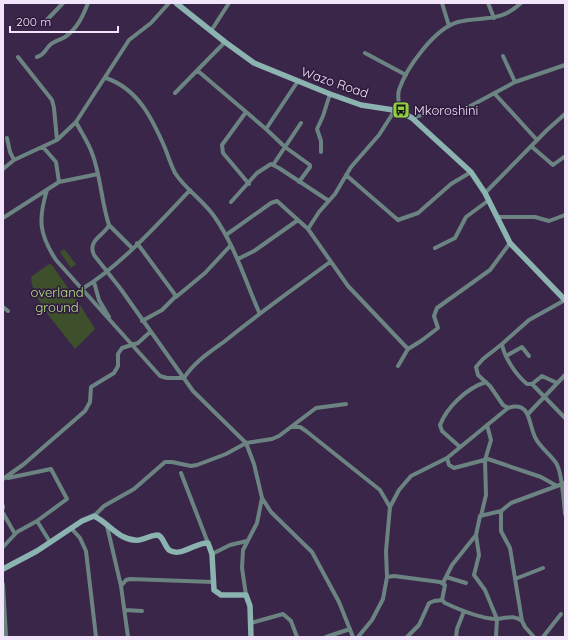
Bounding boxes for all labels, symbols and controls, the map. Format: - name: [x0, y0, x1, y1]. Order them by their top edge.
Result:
- scale bar: [10, 8, 118, 34]
- text: 200 m: [16, 14, 51, 29]
- street label: Wazo Road: [299, 63, 371, 101]
- bus stop icon: Mkoroshini: [391, 100, 411, 120]
- place label: Mkoroshini: [414, 102, 478, 118]
- park label: overland ground: [30, 284, 84, 315]

